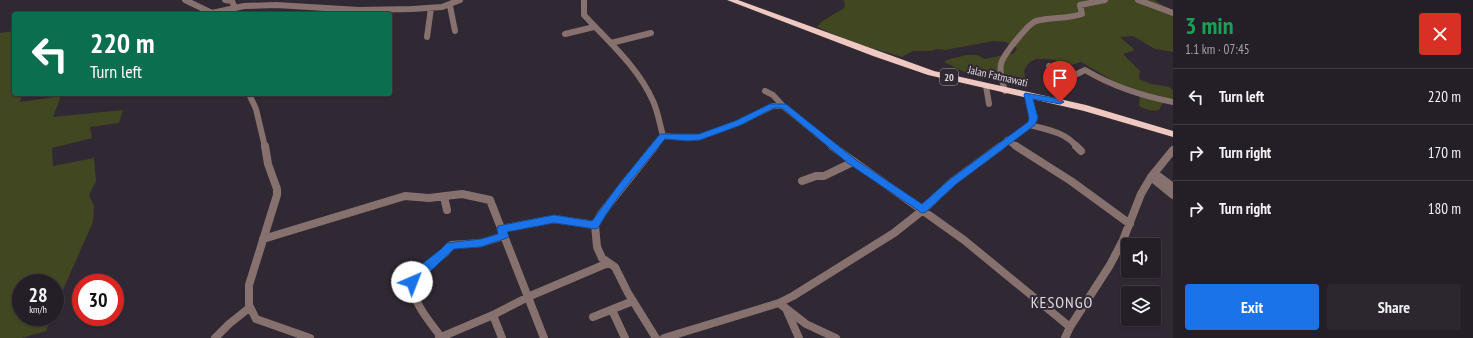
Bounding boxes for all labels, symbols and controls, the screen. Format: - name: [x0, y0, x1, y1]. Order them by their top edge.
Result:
- text: 3 min: [1185, 10, 1233, 41]
- button: close: [1419, 13, 1461, 55]
- text: 220 m: [90, 24, 154, 61]
- icon: left: [24, 28, 76, 80]
- text: 1.1 km · 07:45: [1185, 41, 1250, 58]
- text: Turn left: [90, 60, 142, 83]
- pin: [1043, 61, 1077, 102]
- street label: Jalan Fatmawati: [966, 62, 1029, 90]
- icon: arrive: [1049, 67, 1071, 89]
- road number: 20: [940, 69, 958, 85]
- icon: left: [1185, 86, 1207, 108]
- text: Turn left: [1219, 87, 1264, 106]
- text: 220 m: [1428, 87, 1461, 106]
- icon: right: [1185, 142, 1207, 164]
- text: Turn right: [1219, 143, 1271, 162]
- text: 170 m: [1428, 143, 1461, 162]
- icon: right: [1185, 198, 1207, 220]
- text: Turn right: [1219, 199, 1271, 218]
- text: 180 m: [1428, 199, 1461, 218]
- map controls: [1121, 238, 1161, 326]
- button: sound: [1121, 238, 1161, 278]
- position arrow: [391, 261, 433, 303]
- speed limit sign: 30: [72, 274, 124, 326]
- text: 28: [28, 282, 48, 308]
- button: Exit: [1185, 284, 1319, 330]
- button: Share: [1327, 284, 1461, 330]
- button: layers: [1121, 286, 1161, 326]
- district label: KESONGO: [1031, 292, 1093, 312]
- text: km/h: [29, 303, 47, 316]

